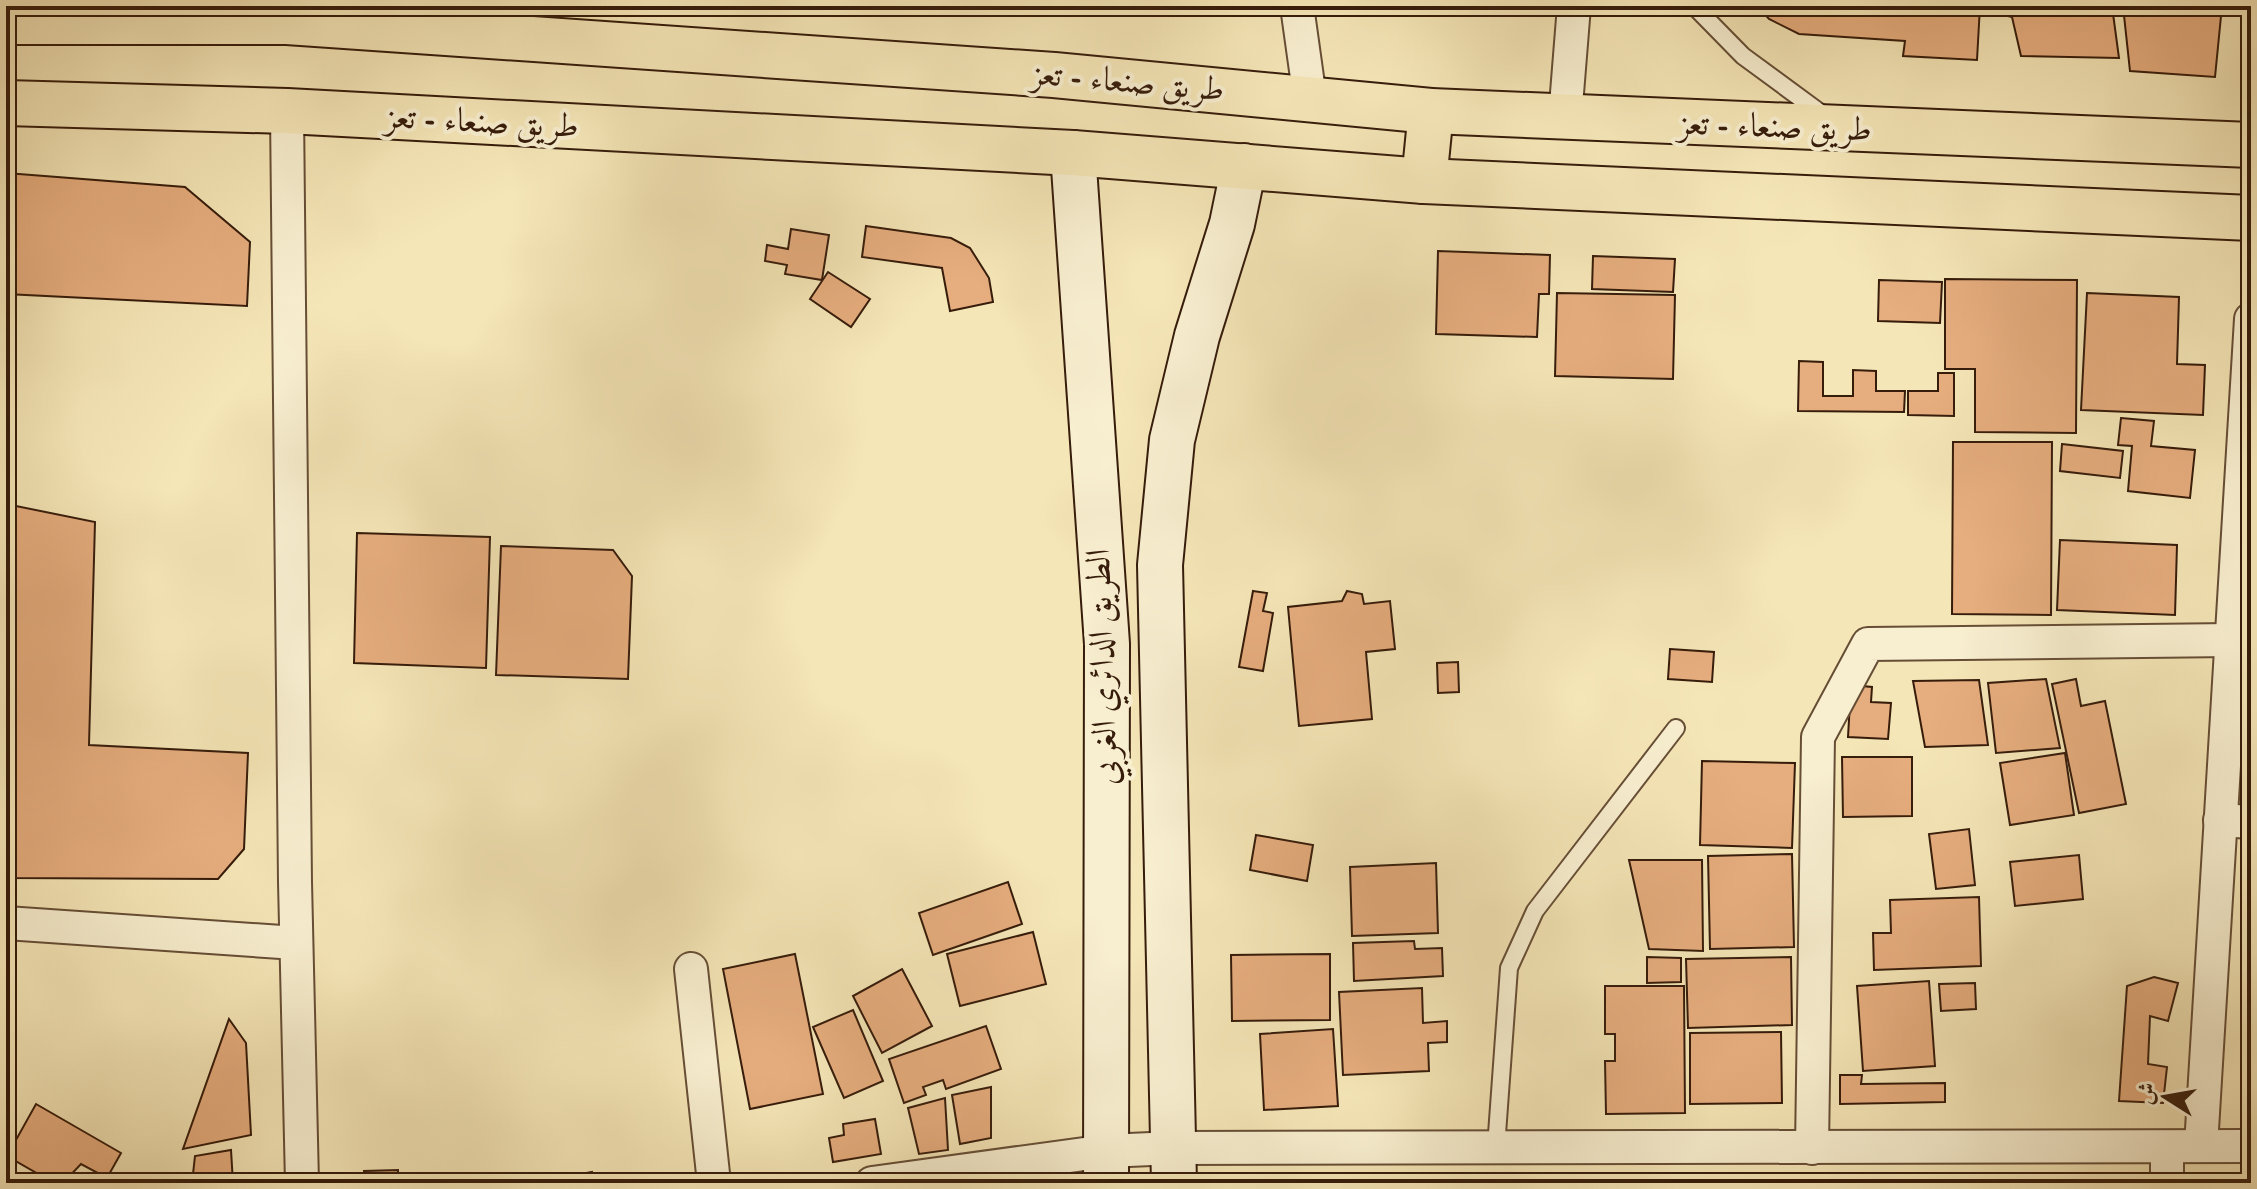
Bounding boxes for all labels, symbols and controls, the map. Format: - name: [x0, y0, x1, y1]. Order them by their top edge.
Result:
- street label: طريق صنعاء - تعز: [1027, 52, 1226, 111]
- street label: طريق صنعاء - تعز: [381, 96, 580, 148]
- street label: طريق صنعاء - تعز: [1675, 103, 1872, 151]
- street label: الطريق الدائري الغربي: [1078, 548, 1133, 786]
- north arrow: [2125, 1057, 2205, 1137]
- text: ش: [2132, 1080, 2162, 1107]

